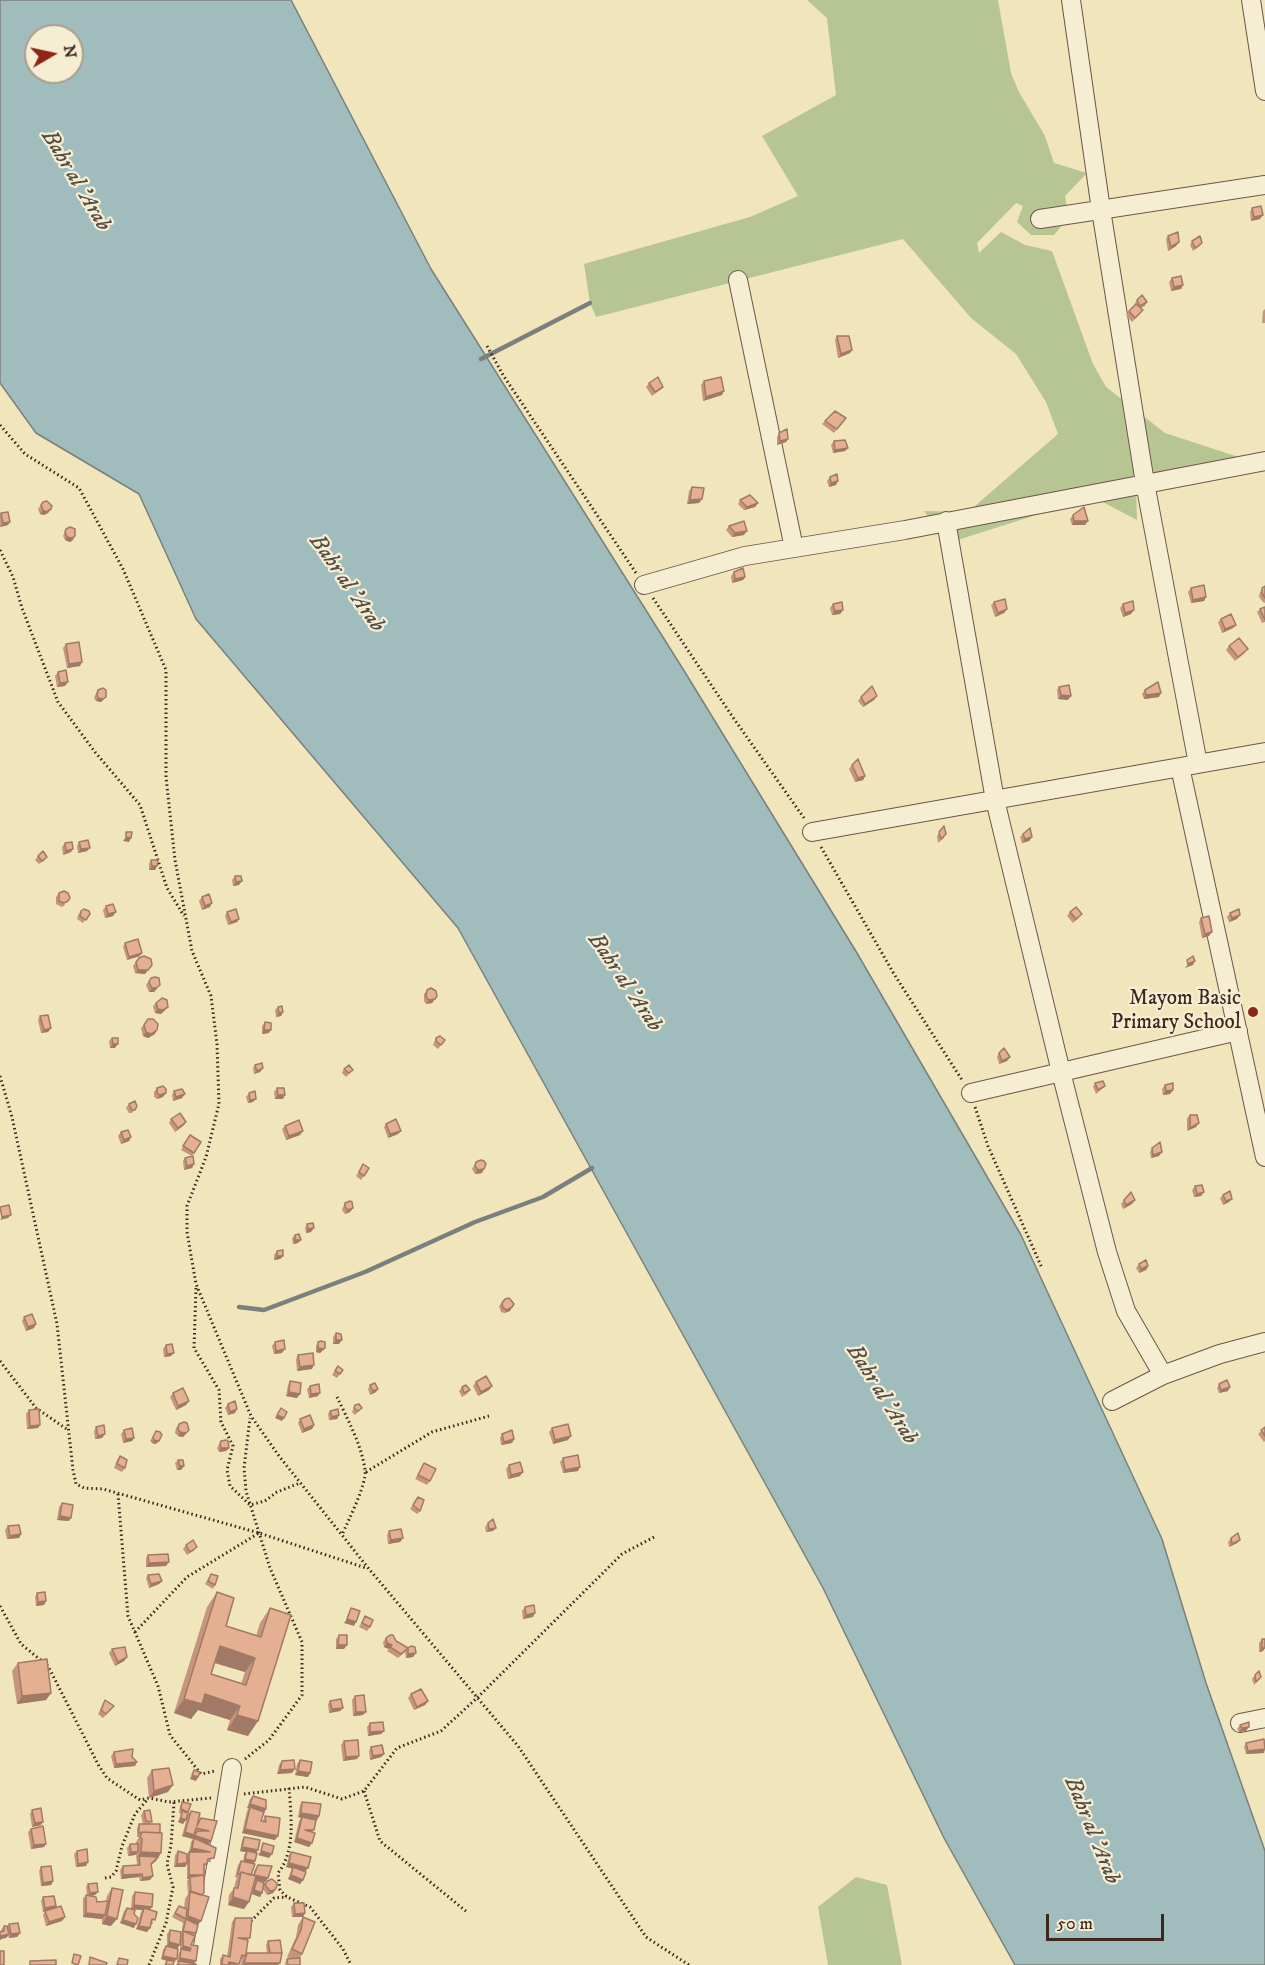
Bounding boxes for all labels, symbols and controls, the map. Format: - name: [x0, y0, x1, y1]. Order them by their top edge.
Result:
- north arrow: [24, 24, 84, 84]
- text: N: [59, 43, 81, 60]
- water label: Bahr al 'Arab: [35, 126, 115, 236]
- water label: Bahr al 'Arab: [303, 530, 389, 638]
- water label: Bahr al 'Arab: [581, 929, 667, 1037]
- place label: Mayom Basic Primary School: [1111, 987, 1241, 1037]
- marker: Mayom Basic Primary School: [1246, 1005, 1260, 1019]
- water label: Bahr al 'Arab: [840, 1340, 922, 1450]
- water label: Bahr al 'Arab: [1058, 1774, 1124, 1888]
- scale bar: [1049, 1902, 1168, 1940]
- text: 50 m: [1057, 1913, 1093, 1935]

